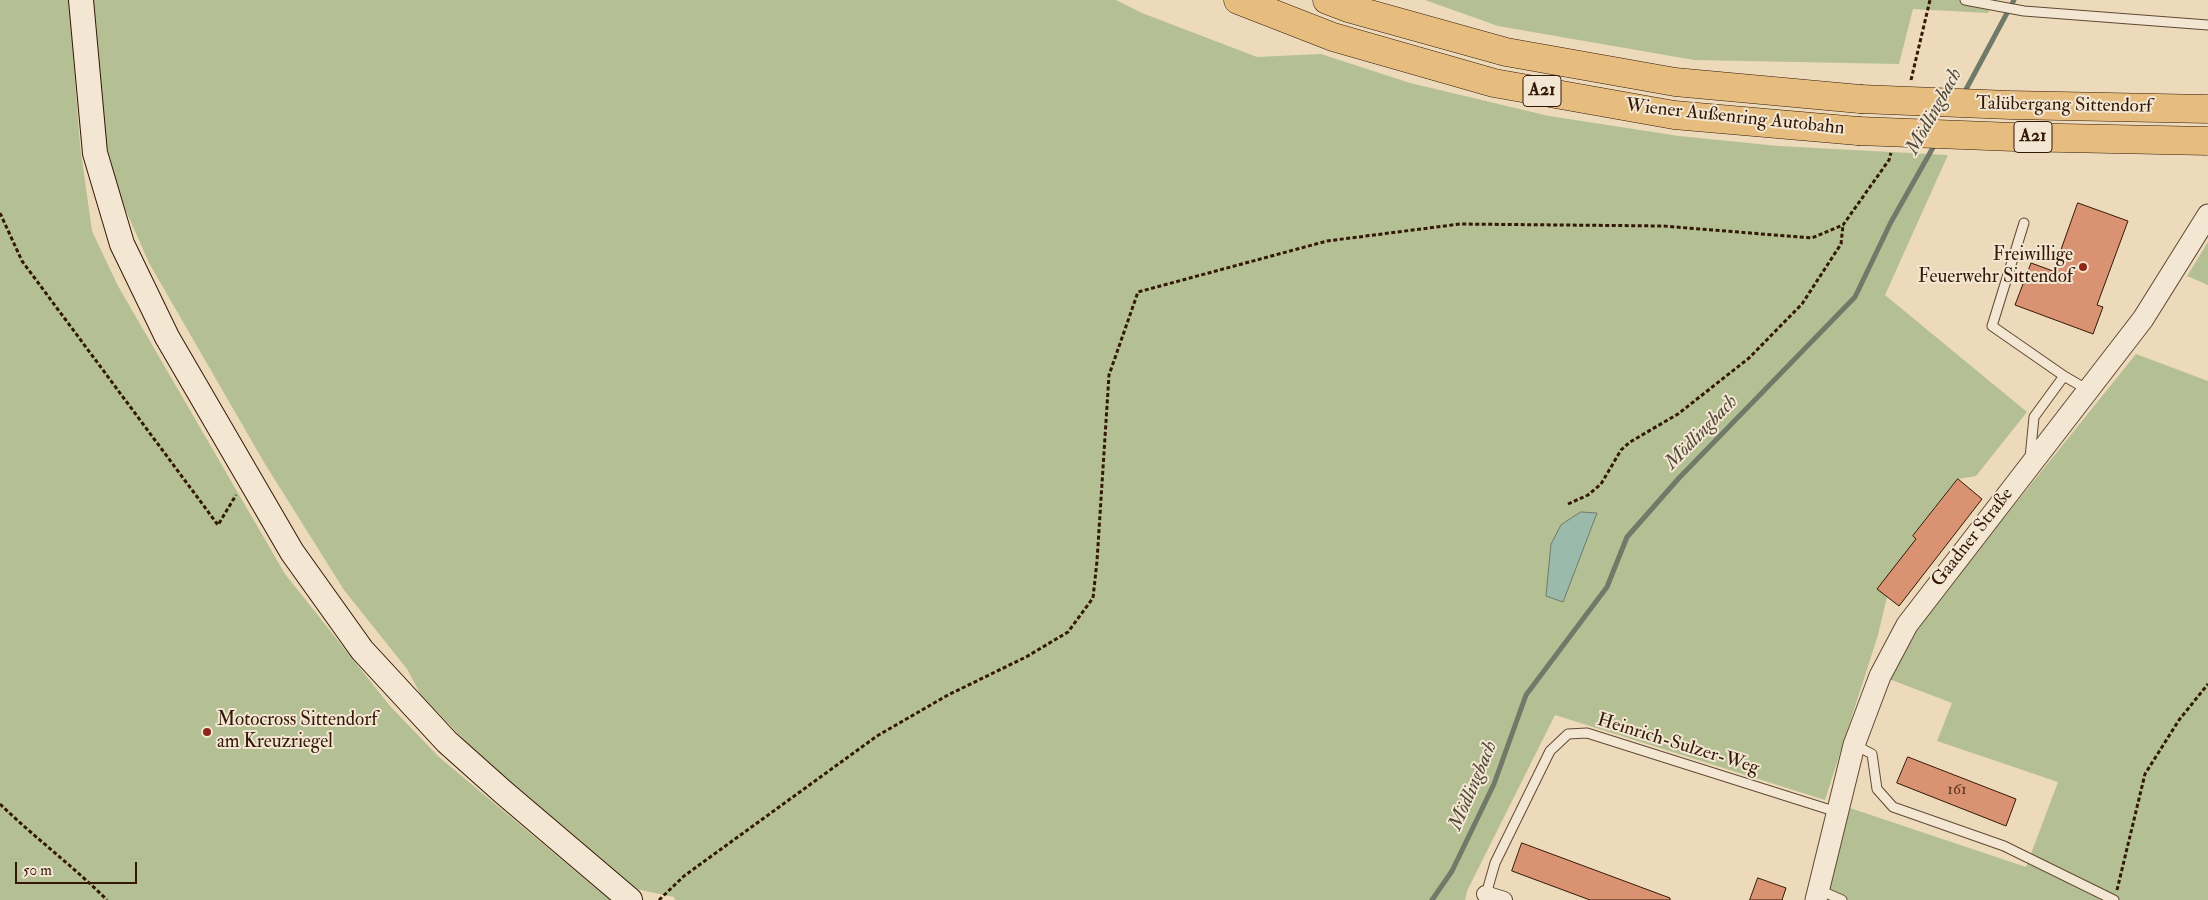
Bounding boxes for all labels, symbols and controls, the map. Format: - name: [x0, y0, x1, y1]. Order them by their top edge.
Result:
- water label: Mödlingbach: [1902, 65, 1968, 159]
- road number: A21: [1523, 76, 1561, 106]
- street label: Talübergang Sittendorf: [1976, 93, 2152, 119]
- street label: Wiener Außenring Autobahn: [1624, 95, 1846, 141]
- road number: A21: [2014, 121, 2052, 152]
- place label: Freiwillige Feuerwehr Sittendof: [1918, 245, 2073, 289]
- marker: Freiwillige Feuerwehr Sittendof: [2077, 261, 2089, 273]
- water label: Mödlingbach: [1661, 391, 1743, 475]
- street label: Gaadner Straße: [1927, 484, 2019, 592]
- place label: Motocross Sittendorf am Kreuzriegel: [217, 710, 377, 754]
- street label: Heinrich-Sulzer-Weg: [1594, 710, 1762, 780]
- marker: Motocross Sittendorf am Kreuzriegel: [201, 726, 213, 738]
- water label: Mödlingbach: [1444, 738, 1504, 834]
- house number: 161: [1947, 781, 1967, 801]
- scale bar: [18, 852, 140, 884]
- text: 50 m: [23, 861, 52, 880]

